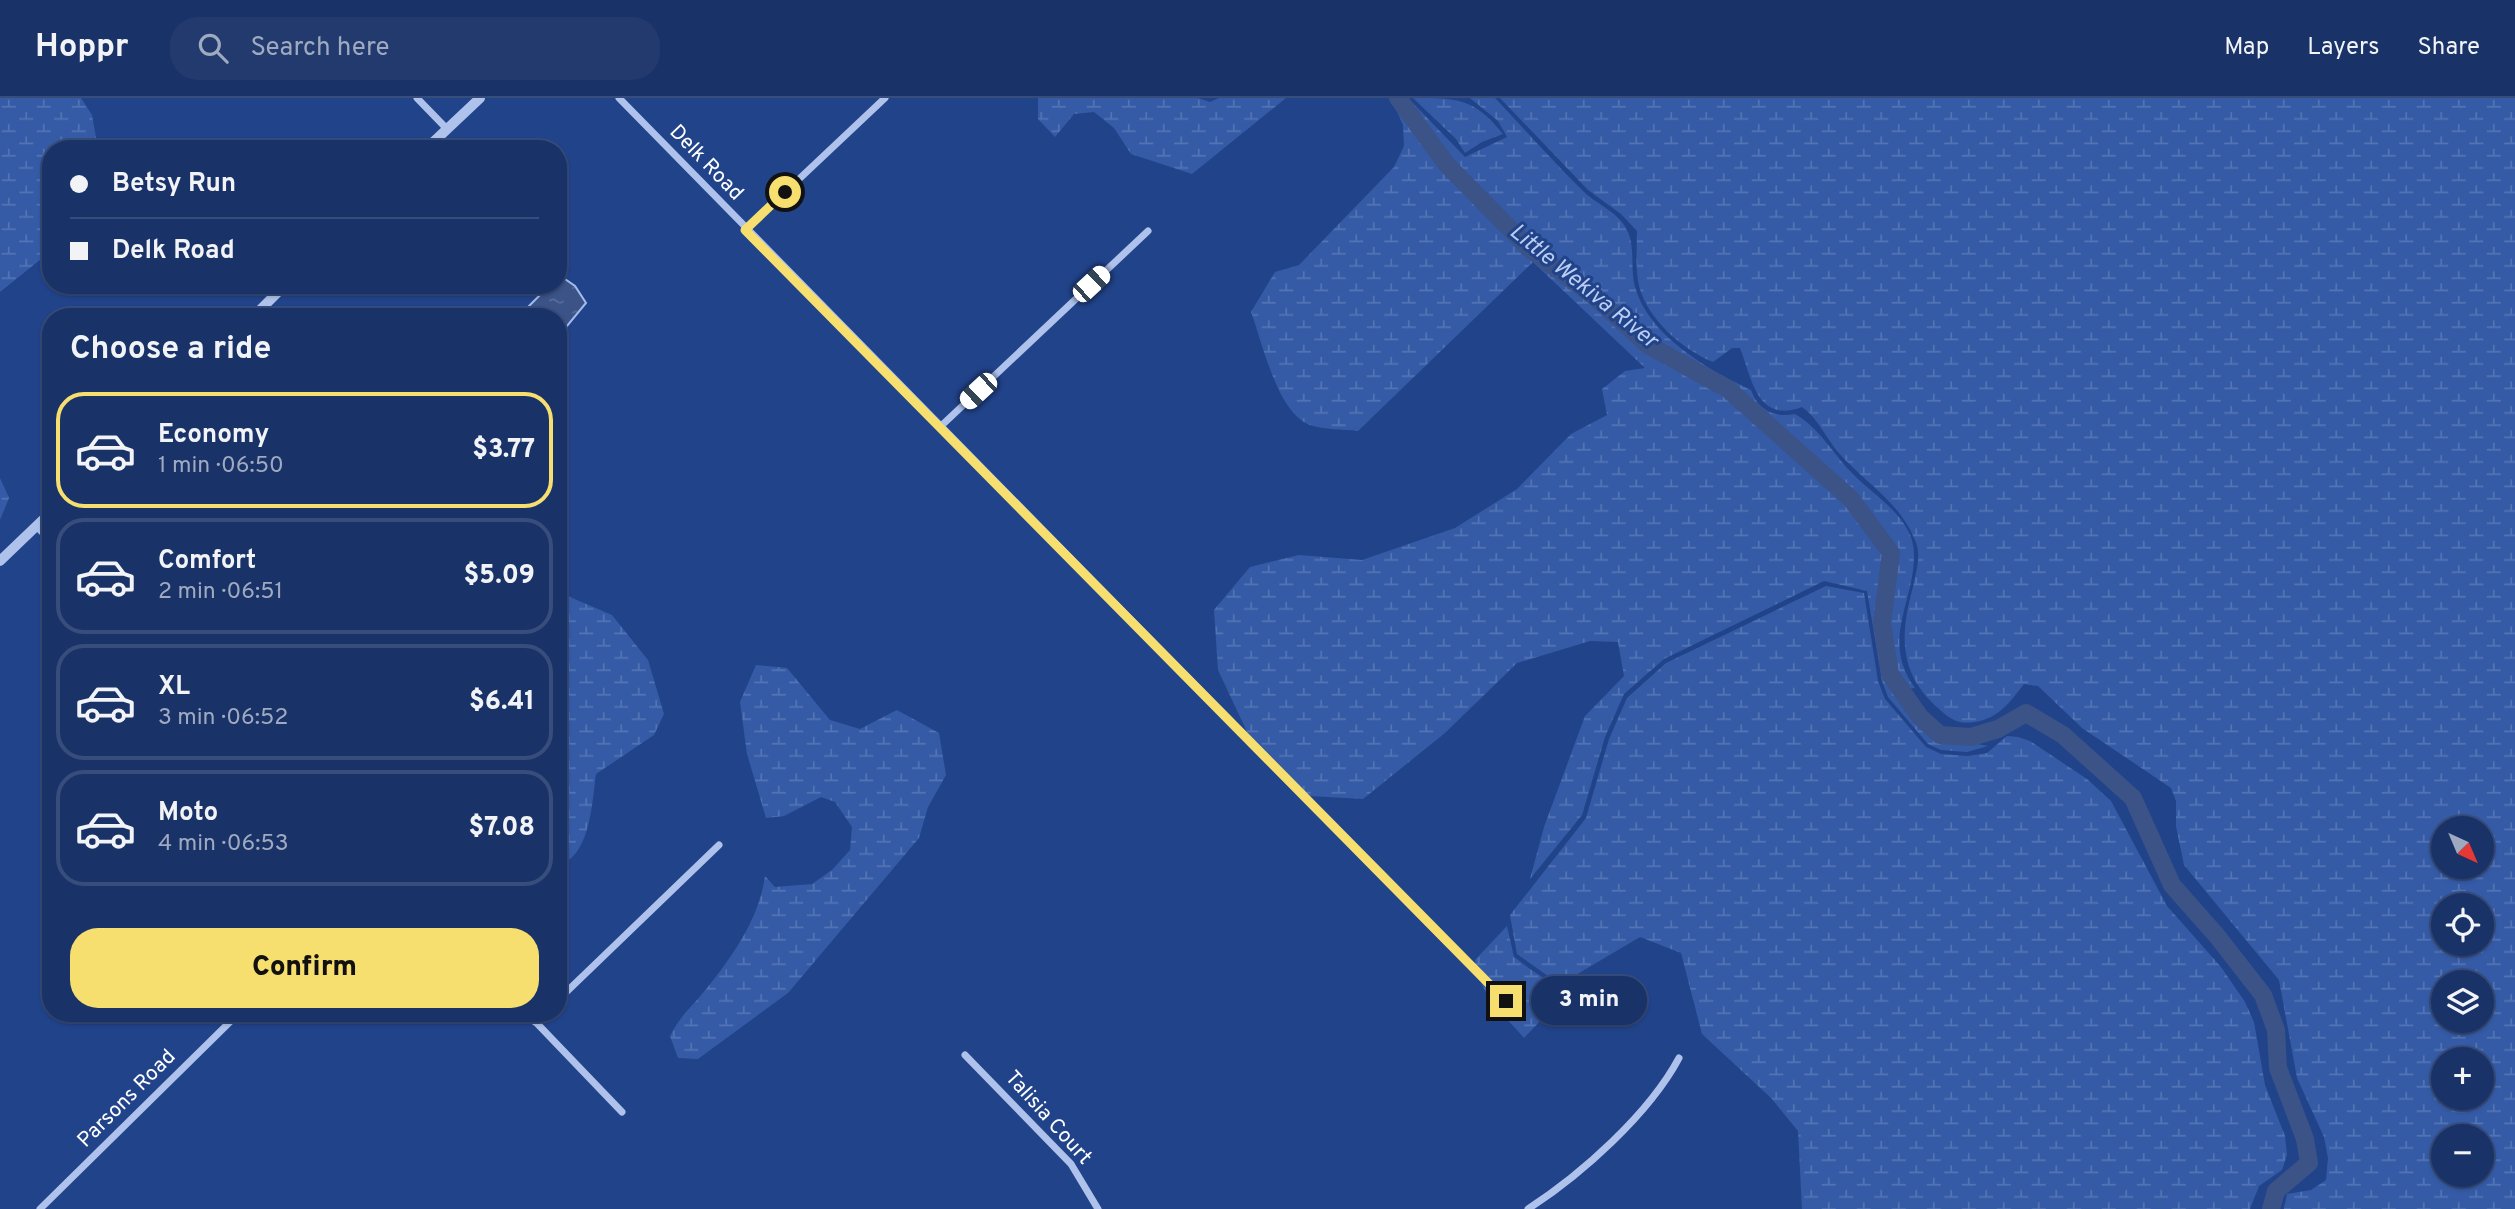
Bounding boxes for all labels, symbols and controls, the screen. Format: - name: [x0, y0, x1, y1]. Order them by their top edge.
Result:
- search box: [170, 17, 660, 80]
- text: Hoppr: [35, 27, 128, 69]
- icon: search: [194, 29, 232, 67]
- text: Search here: [250, 32, 389, 65]
- text: Map: [2224, 33, 2269, 63]
- text: Layers: [2307, 33, 2379, 63]
- text: Share: [2417, 33, 2480, 63]
- street label: Delk Road: [663, 119, 749, 207]
- text: Betsy Run: [112, 168, 236, 201]
- route start: [769, 176, 801, 208]
- water label: Little Wekiva River: [1503, 218, 1665, 357]
- text: Delk Road: [112, 235, 235, 268]
- car: [1069, 262, 1114, 306]
- text: Choose a ride: [70, 330, 271, 370]
- car: [956, 369, 1001, 413]
- icon: car: [74, 419, 137, 482]
- text: Economy: [158, 419, 269, 452]
- text: $3.77: [472, 434, 535, 467]
- text: 1 min · 06:50: [158, 452, 284, 481]
- icon: car: [74, 545, 137, 608]
- text: Comfort: [158, 545, 256, 578]
- text: $5.09: [464, 560, 535, 593]
- text: 2 min · 06:51: [158, 578, 283, 607]
- icon: car: [74, 671, 137, 734]
- text: XL: [158, 671, 190, 704]
- text: $6.41: [469, 686, 535, 719]
- text: 3 min · 06:52: [158, 704, 288, 733]
- icon: car: [74, 797, 137, 860]
- text: Moto: [158, 797, 218, 830]
- text: $7.08: [468, 812, 535, 845]
- north arrow: [2431, 816, 2494, 878]
- map controls: [2431, 816, 2494, 1187]
- text: 4 min · 06:53: [158, 830, 289, 859]
- button: locate: [2431, 893, 2494, 956]
- button: Confirm: [70, 928, 539, 1008]
- button: layers: [2431, 970, 2494, 1033]
- callout: 3 min: [1530, 976, 1646, 1026]
- route end: [1490, 985, 1522, 1017]
- text: 3 min: [1559, 986, 1619, 1015]
- street label: Parsons Road: [72, 1044, 182, 1154]
- button: +: [2431, 1047, 2494, 1110]
- street label: Talisia Court: [999, 1065, 1097, 1171]
- button: −: [2431, 1124, 2494, 1187]

